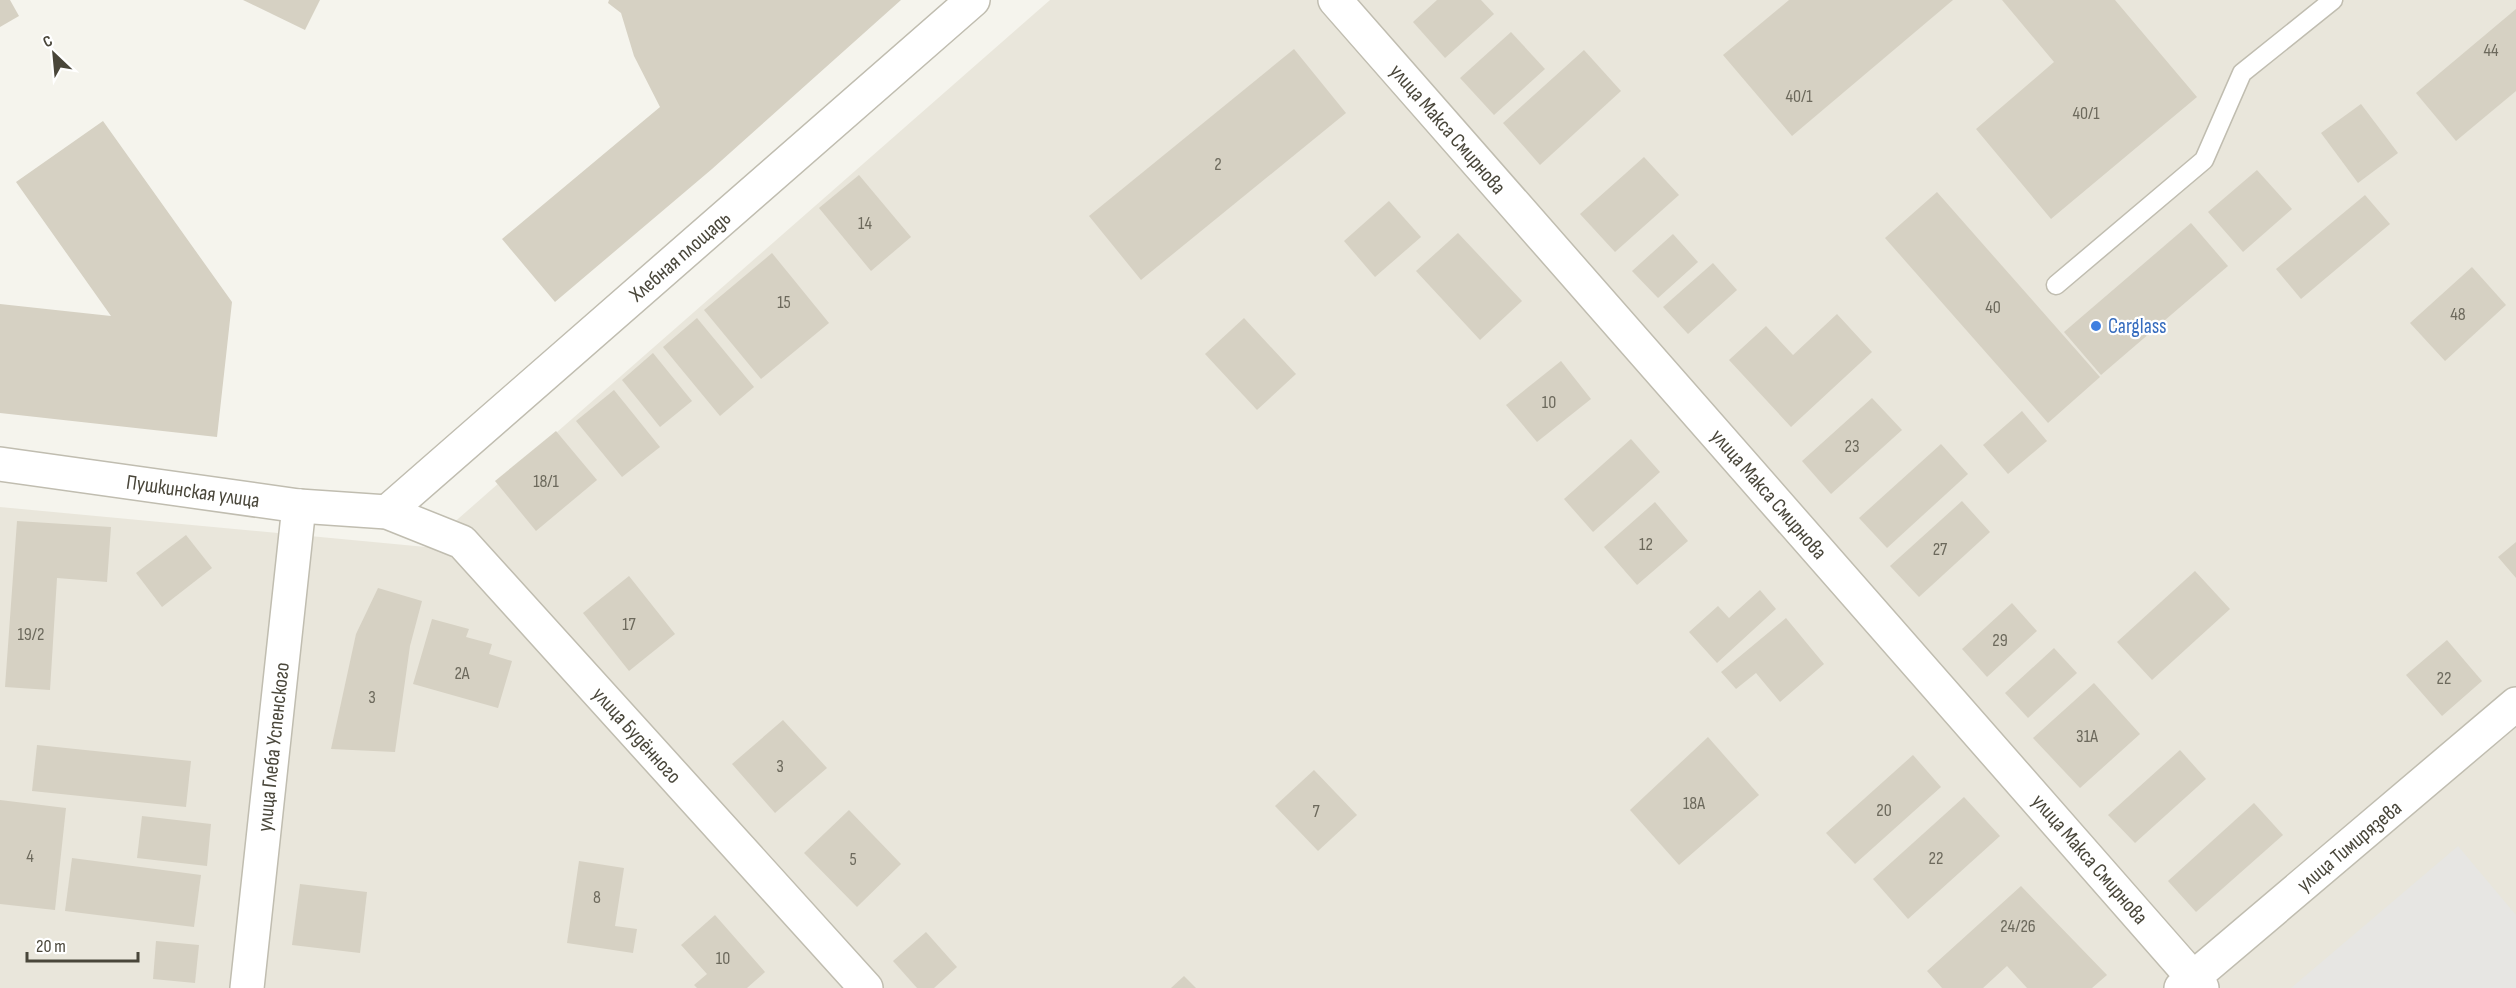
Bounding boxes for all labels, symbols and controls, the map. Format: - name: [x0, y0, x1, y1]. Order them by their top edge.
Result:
- north arrow: [24, 24, 84, 84]
- text: С: [40, 32, 56, 52]
- house number: 44: [2483, 40, 2499, 61]
- street label: улица Макса Смирнова: [1384, 59, 1511, 200]
- house number: 40/1: [1785, 86, 1813, 107]
- house number: 40/1: [2072, 103, 2100, 124]
- house number: 2: [1214, 154, 1222, 175]
- street label: Хлебная площадь: [624, 206, 736, 308]
- house number: 14: [858, 213, 872, 234]
- house number: 15: [777, 292, 791, 313]
- house number: 40: [1985, 297, 2001, 318]
- house number: 48: [2450, 304, 2466, 325]
- place label: Carglass: [2108, 314, 2167, 339]
- marker: Carglass: [2089, 319, 2103, 333]
- house number: 10: [1542, 392, 1556, 413]
- street label: улица Макса Смирнова: [1705, 424, 1832, 565]
- house number: 23: [1845, 436, 1860, 457]
- street label: Пушкинская улица: [125, 470, 261, 513]
- house number: 18/1: [533, 471, 560, 492]
- house number: 12: [1639, 534, 1653, 555]
- house number: 27: [1933, 539, 1948, 560]
- house number: 17: [622, 614, 637, 635]
- house number: 19/2: [18, 624, 44, 645]
- house number: 29: [1992, 630, 2008, 651]
- street label: улица Глеба Успенского: [252, 661, 295, 833]
- house number: 2А: [454, 663, 470, 684]
- house number: 22: [2437, 668, 2451, 689]
- street label: улица Будённого: [587, 682, 686, 789]
- house number: 3: [368, 687, 376, 708]
- house number: 31А: [2076, 726, 2098, 747]
- house number: 3: [776, 756, 784, 777]
- street label: улица Макса Смирнова: [2026, 789, 2153, 930]
- house number: 18А: [1683, 793, 1705, 814]
- street label: улица Тимирязева: [2292, 795, 2407, 897]
- house number: 20: [1876, 800, 1892, 821]
- house number: 7: [1312, 801, 1320, 822]
- house number: 4: [26, 846, 34, 867]
- house number: 22: [1929, 848, 1943, 869]
- house number: 5: [849, 849, 857, 870]
- house number: 8: [593, 887, 601, 908]
- house number: 24/26: [2000, 916, 2036, 937]
- scale bar: [27, 925, 138, 963]
- text: 20 m: [36, 936, 66, 957]
- house number: 10: [716, 948, 730, 969]

